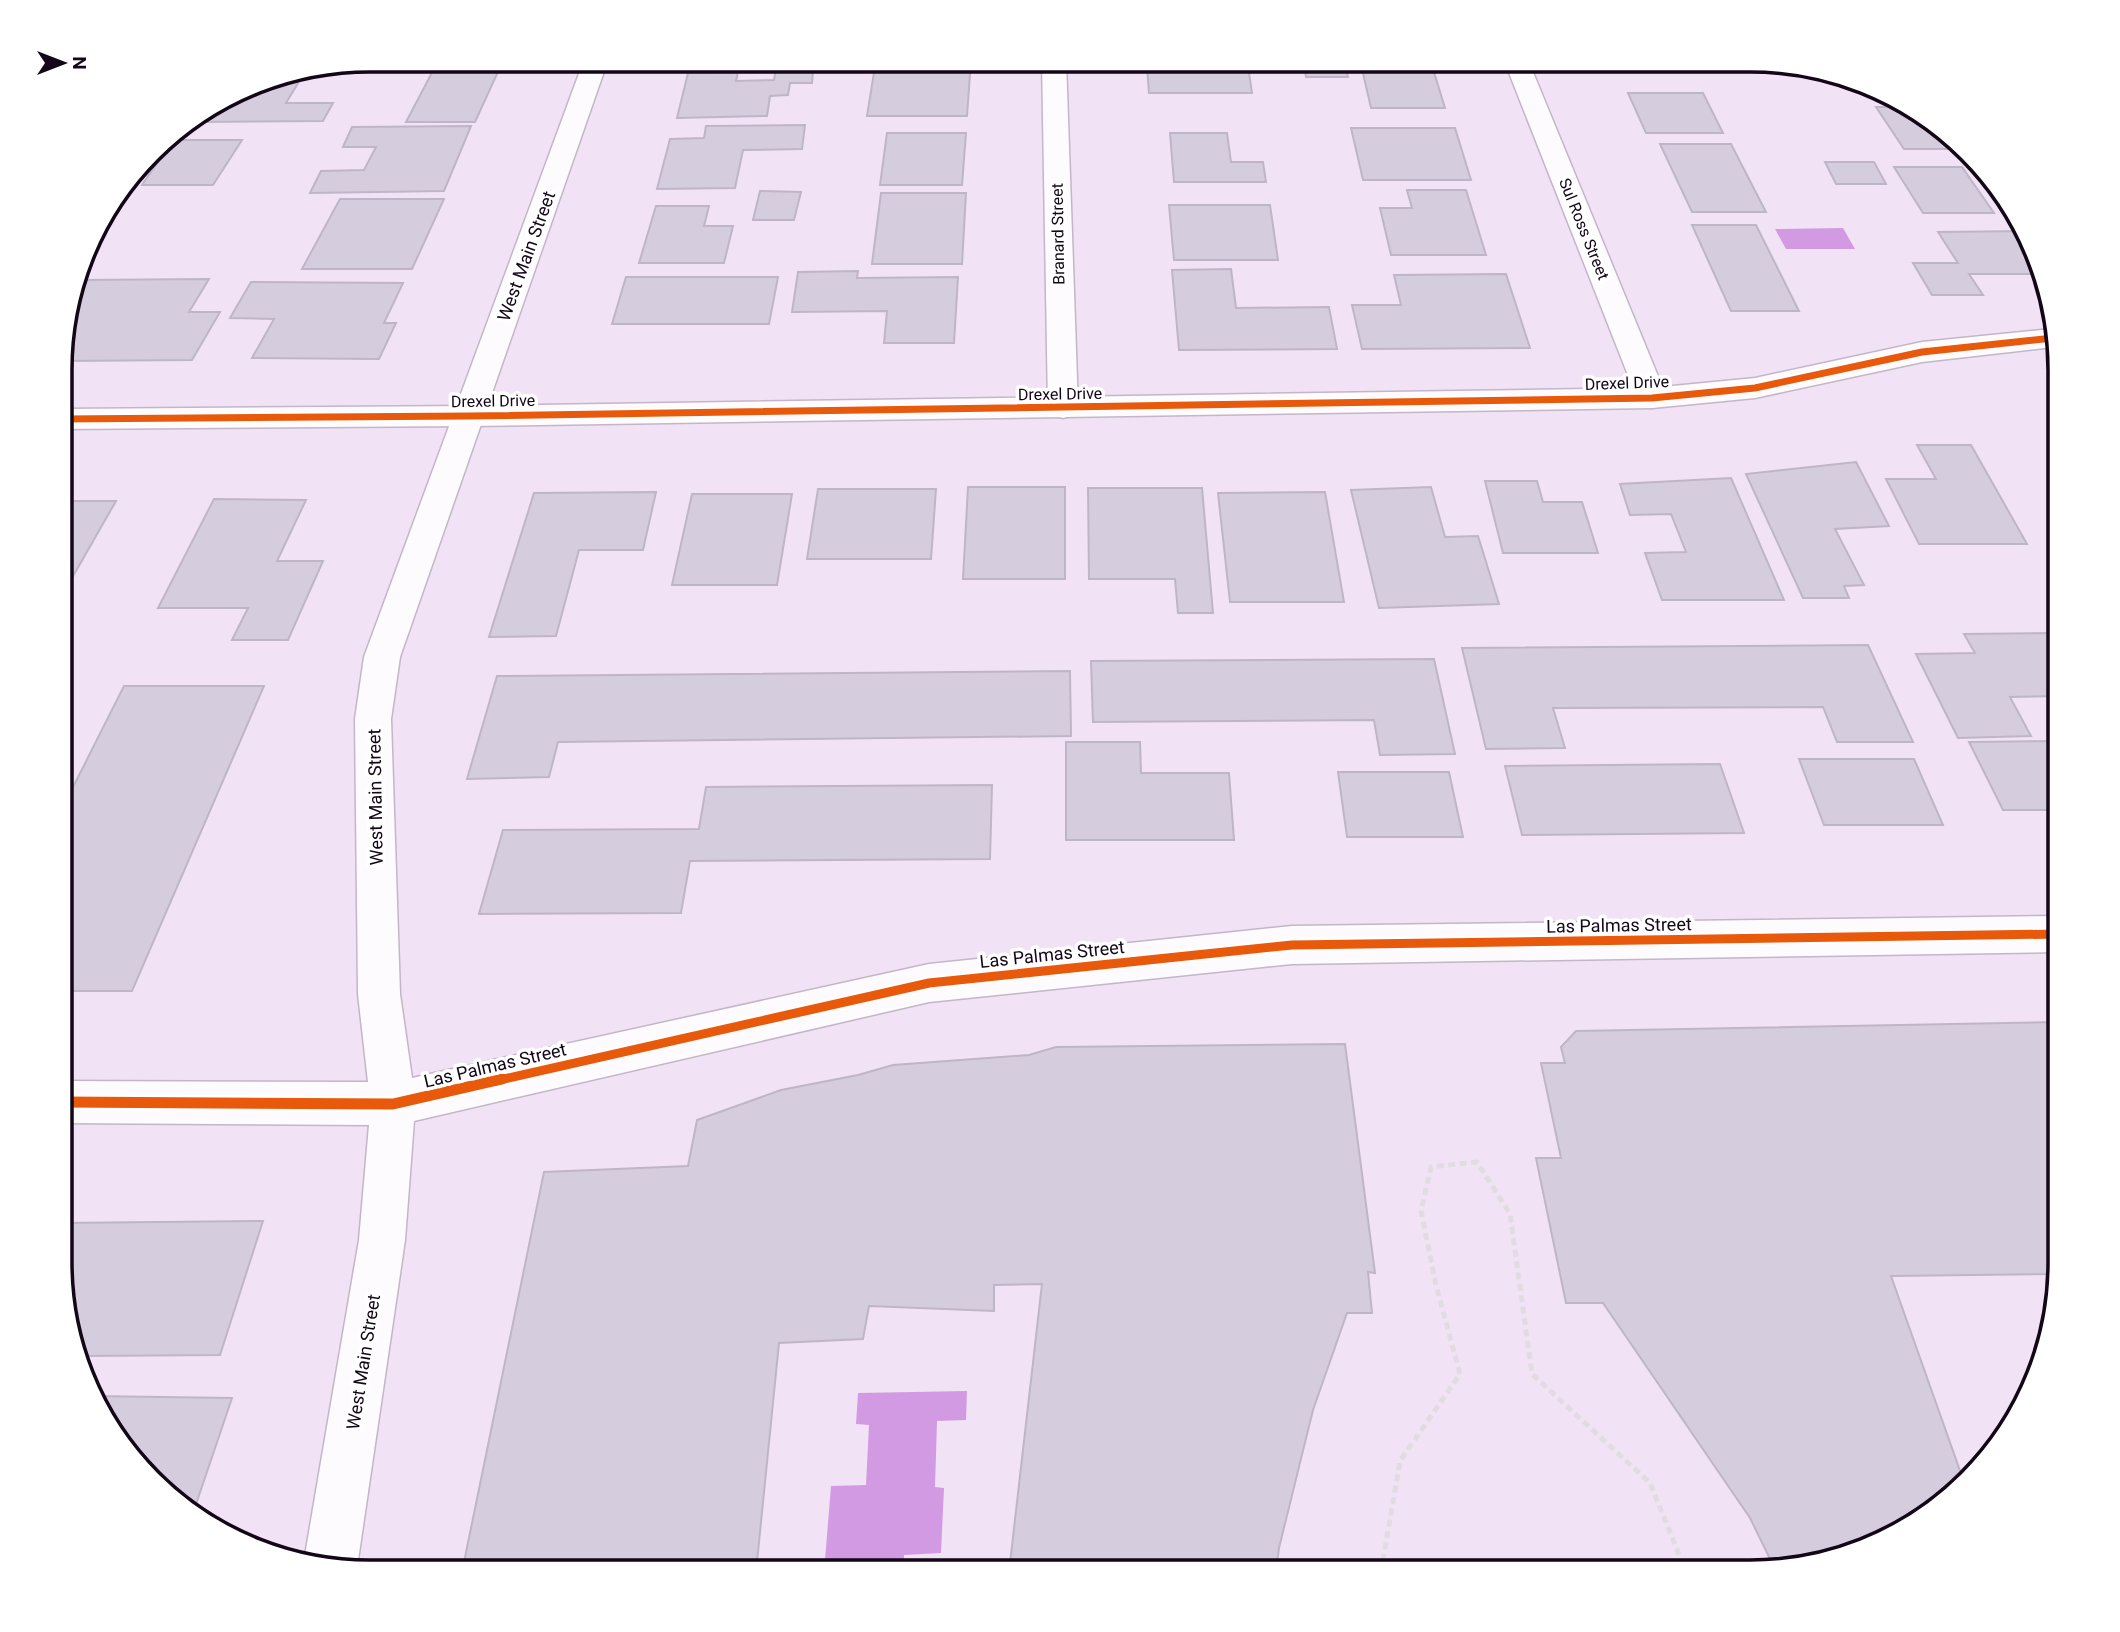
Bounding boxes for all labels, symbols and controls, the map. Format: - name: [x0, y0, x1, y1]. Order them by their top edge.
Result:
- north arrow: [28, 28, 98, 98]
- text: N: [68, 56, 91, 70]
- street label: Sul Ross Street: [1555, 175, 1613, 283]
- street label: Branard Street: [1048, 183, 1068, 285]
- street label: West Main Street: [493, 188, 559, 324]
- street label: Drexel Drive: [1585, 372, 1669, 394]
- street label: Drexel Drive: [1018, 384, 1102, 404]
- street label: Drexel Drive: [451, 391, 535, 411]
- street label: West Main Street: [363, 728, 387, 866]
- street label: Las Palmas Street: [1546, 913, 1692, 937]
- street label: Las Palmas Street: [979, 936, 1126, 972]
- street label: Las Palmas Street: [422, 1038, 568, 1092]
- street label: West Main Street: [342, 1293, 384, 1431]

